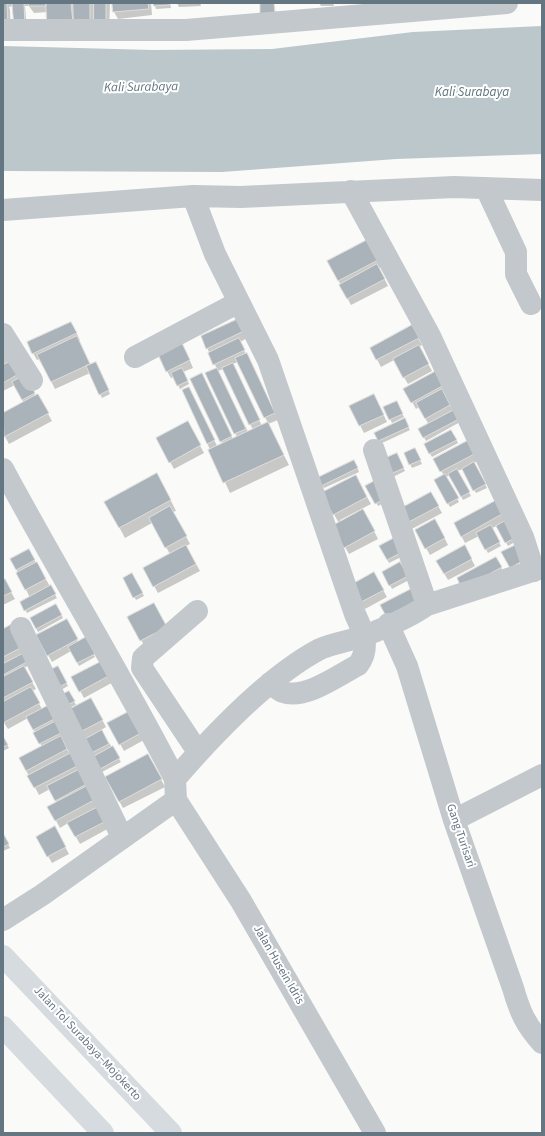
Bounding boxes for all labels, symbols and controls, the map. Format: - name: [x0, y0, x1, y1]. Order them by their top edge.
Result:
- water label: Kali Surabaya: [104, 80, 178, 96]
- water label: Kali Surabaya: [435, 85, 509, 101]
- street label: Gang Turisari: [442, 802, 478, 870]
- street label: Jalan Husein Idris: [249, 923, 307, 1007]
- street label: Jalan Tol Surabaya–Mojokerto: [30, 984, 144, 1104]

